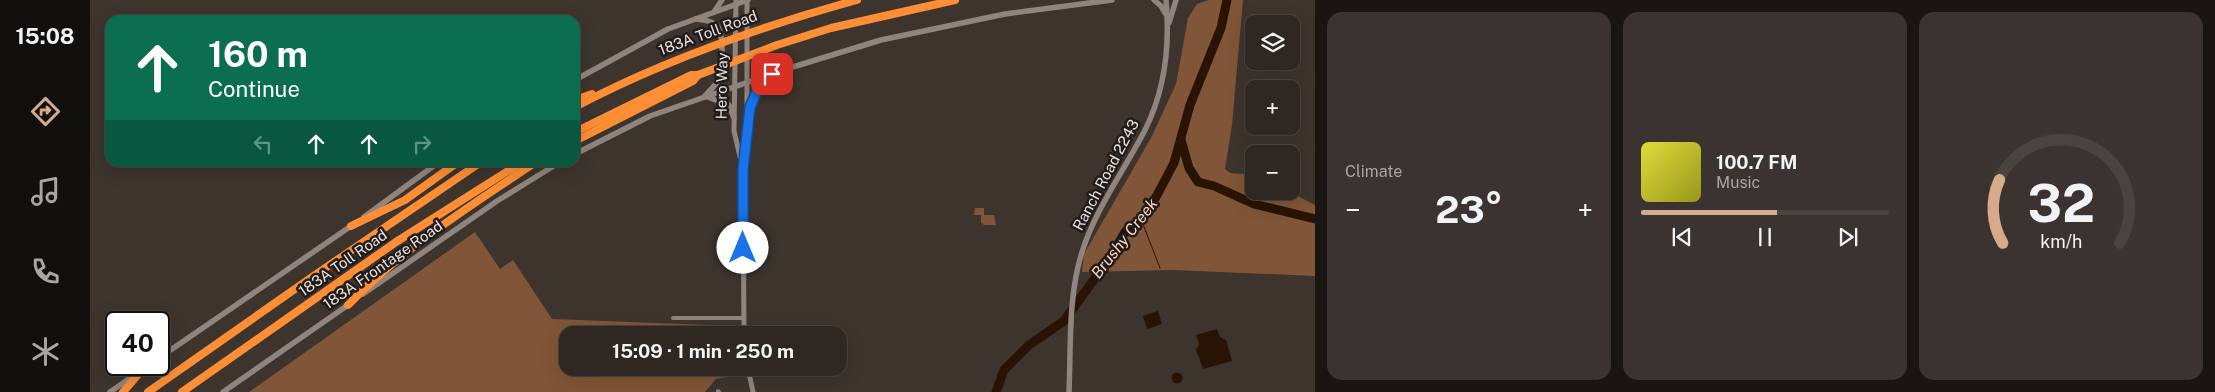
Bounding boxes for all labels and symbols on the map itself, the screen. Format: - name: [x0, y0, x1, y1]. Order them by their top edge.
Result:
- street label: 183A Toll Road: [656, 7, 760, 58]
- street label: Hero Way: [712, 52, 731, 120]
- pin: [751, 53, 793, 95]
- street label: Ranch Road 2243: [1069, 116, 1142, 233]
- water label: Brushy Creek: [1087, 194, 1162, 282]
- street label: 183A Frontage Road: [320, 217, 446, 312]
- position arrow: [716, 221, 768, 273]
- street label: 183A Toll Road: [295, 226, 390, 299]
- speed limit sign: 40: [105, 311, 170, 376]

